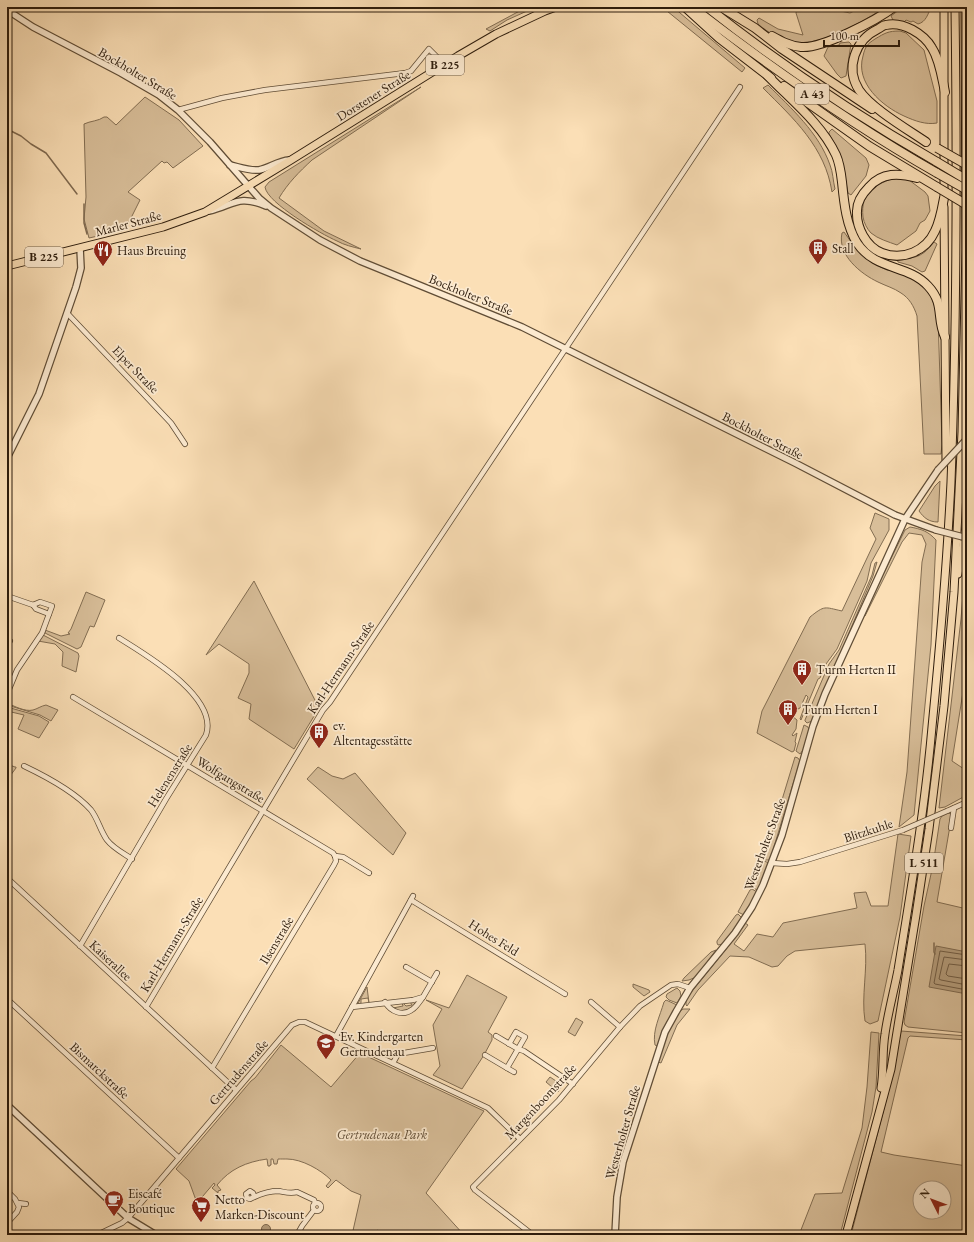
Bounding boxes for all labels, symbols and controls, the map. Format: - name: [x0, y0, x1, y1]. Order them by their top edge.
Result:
- scale bar: [824, 22, 899, 48]
- text: 100 m: [830, 28, 860, 44]
- street label: Bockholter Straße: [95, 43, 180, 104]
- road number: B 225: [426, 55, 464, 75]
- street label: Dorstener Straße: [333, 66, 413, 125]
- road number: A 43: [795, 84, 829, 104]
- street label: Marler Straße: [93, 207, 163, 240]
- building icon: Stall: [807, 237, 829, 265]
- restaurant icon: Haus Breuing: [92, 239, 114, 267]
- place label: Stall: [832, 240, 854, 257]
- place label: Haus Breuing: [117, 242, 186, 259]
- road number: B 225: [25, 247, 63, 267]
- street label: Bockholter Straße: [426, 270, 515, 319]
- street label: Elper Straße: [109, 342, 163, 397]
- street label: Bockholter Straße: [719, 408, 806, 463]
- street label: Karl-Hermann-Straße: [303, 617, 378, 717]
- building icon: Turm Herten II: [791, 658, 813, 686]
- place label: Turm Herten II: [816, 661, 897, 678]
- building icon: Turm Herten I: [777, 698, 799, 726]
- place label: Turm Herten I: [802, 701, 878, 718]
- place label: ev. Altentagesstätte: [332, 717, 412, 749]
- building icon: ev. Altentagesstätte: [308, 721, 330, 749]
- street label: Helenenstraße: [143, 740, 196, 810]
- street label: Wolfgangstraße: [193, 752, 268, 807]
- street label: Westerholter Straße: [740, 796, 789, 893]
- street label: Blitzkuhle: [841, 815, 895, 846]
- road number: L 511: [905, 853, 943, 873]
- street label: Karl-Hermann-Straße: [136, 893, 207, 995]
- street label: Ilsenstraße: [255, 913, 297, 967]
- street label: Hohes Feld: [465, 915, 522, 960]
- street label: Kaiserallee: [86, 936, 136, 984]
- place label: Ev. Kindergarten Gertrudenau: [340, 1028, 424, 1060]
- school or university icon: Ev. Kindergarten Gertrudenau: [315, 1032, 337, 1060]
- street label: Gertrudenstraße: [205, 1036, 272, 1109]
- street label: Bismarckstraße: [66, 1038, 133, 1102]
- street label: Margenboomstraße: [501, 1060, 580, 1143]
- street label: Westerholter Straße: [601, 1083, 644, 1181]
- park label: Gertrudenau Park: [337, 1126, 427, 1143]
- north arrow: [912, 1180, 952, 1220]
- place label: Eiscafé Boutique: [128, 1185, 175, 1217]
- text: N: [916, 1185, 933, 1201]
- cafe icon: Eiscafé Boutique: [103, 1189, 125, 1217]
- place label: Netto Marken-Discount: [215, 1191, 304, 1223]
- supermarket icon: Netto Marken-Discount: [190, 1195, 212, 1223]

